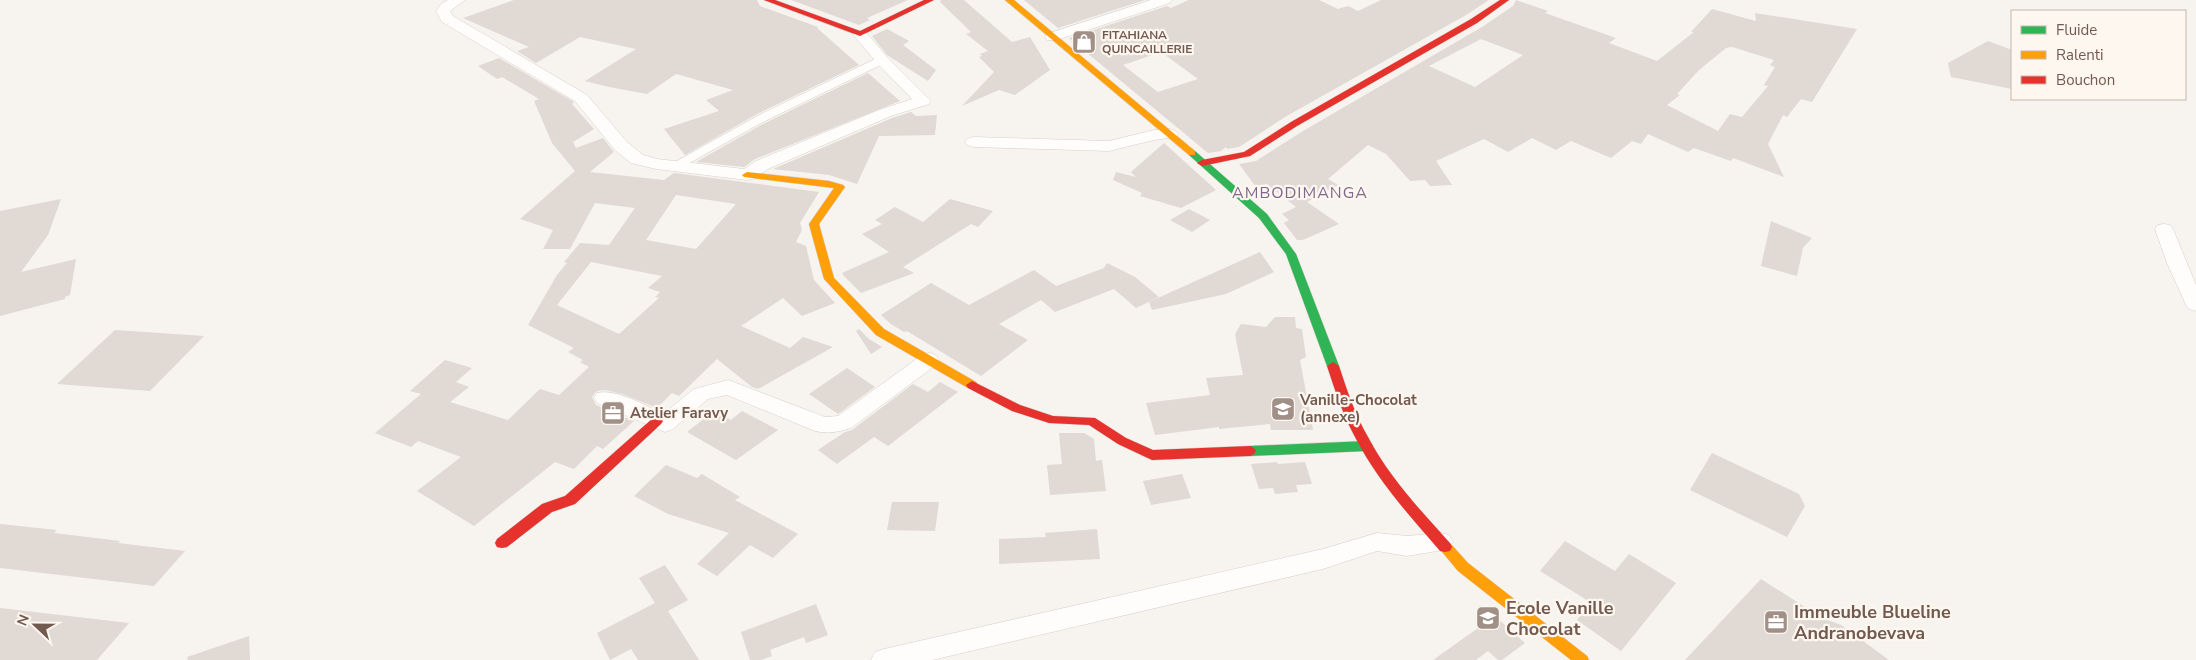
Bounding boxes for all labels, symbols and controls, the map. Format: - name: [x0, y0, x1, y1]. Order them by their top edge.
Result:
- legend: [2011, 10, 2186, 100]
- text: Fluide: [2056, 20, 2097, 40]
- place label: FITAHIANA QUINCAILLERIE: [1102, 27, 1192, 57]
- shop icon: FITAHIANA QUINCAILLERIE: [1071, 29, 1097, 55]
- text: Ralenti: [2056, 45, 2104, 65]
- text: Bouchon: [2056, 70, 2115, 90]
- district label: AMBODIMANGA: [1232, 182, 1368, 204]
- place label: Vanille-Chocolat (annexe): [1299, 390, 1417, 427]
- school or university icon: Vanille-Chocolat (annexe): [1270, 396, 1296, 422]
- office icon: Atelier Faravy: [600, 400, 626, 426]
- place label: Atelier Faravy: [630, 403, 728, 423]
- place label: Ecole Vanille Chocolat: [1506, 596, 1614, 641]
- north arrow: [10, 600, 60, 650]
- place label: Immeuble Blueline Andranobevava: [1794, 600, 1951, 645]
- school or university icon: Ecole Vanille Chocolat: [1475, 605, 1501, 631]
- office icon: Immeuble Blueline Andranobevava: [1763, 609, 1789, 635]
- text: N: [13, 612, 34, 629]

